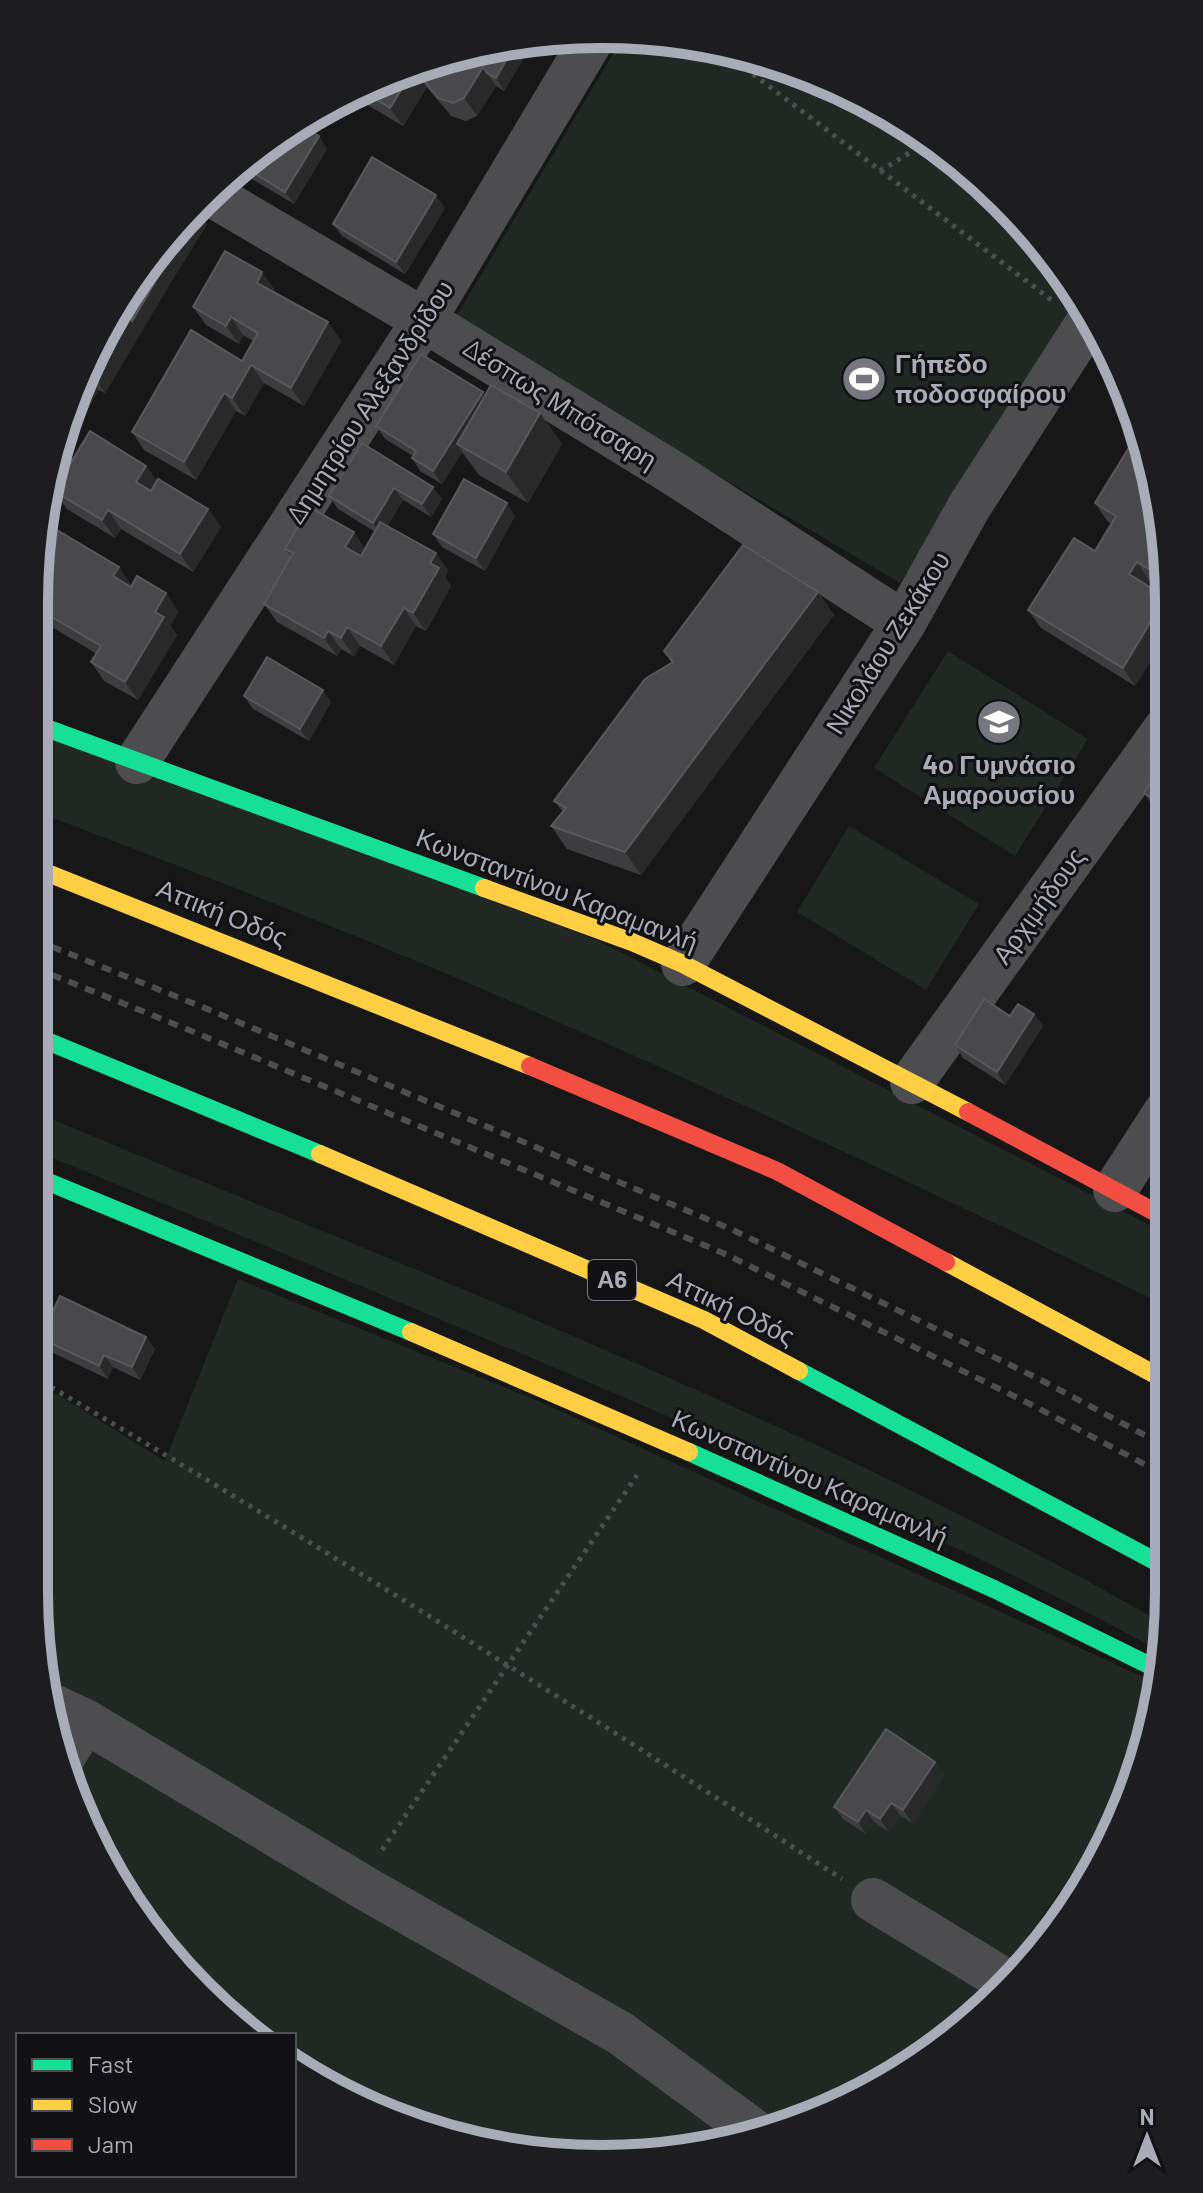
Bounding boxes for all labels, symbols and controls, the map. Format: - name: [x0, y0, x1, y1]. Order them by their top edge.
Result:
- street label: Δημητρίου Αλεξανδρίδου: [279, 274, 459, 529]
- street label: Δέσπως Μπότσαρη: [459, 331, 663, 475]
- place label: Γήπεδο ποδοσφαίρου: [895, 347, 1066, 408]
- sports icon: Γήπεδο ποδοσφαίρου: [840, 355, 888, 403]
- street label: Νικολάου Ζεκάκου: [818, 545, 955, 739]
- school or university icon: 4ο Γυμνάσιο Αμαρουσίου: [975, 698, 1023, 746]
- place label: 4ο Γυμνάσιο Αμαρουσίου: [922, 748, 1076, 809]
- street label: Κωνσταντίνου Καραμανλή: [413, 821, 703, 957]
- street label: Αρχιμήδους: [985, 841, 1090, 969]
- street label: Αττική Οδός: [153, 871, 292, 952]
- road number: Α6: [588, 1260, 636, 1300]
- street label: Αττική Οδός: [663, 1262, 800, 1351]
- street label: Κωνσταντίνου Καραμανλή: [668, 1402, 953, 1552]
- legend: [16, 2033, 296, 2177]
- text: Fast: [88, 2049, 133, 2078]
- text: Slow: [88, 2089, 137, 2118]
- north arrow: [1107, 2097, 1187, 2177]
- text: N: [1140, 2103, 1154, 2129]
- text: Jam: [88, 2129, 134, 2158]

